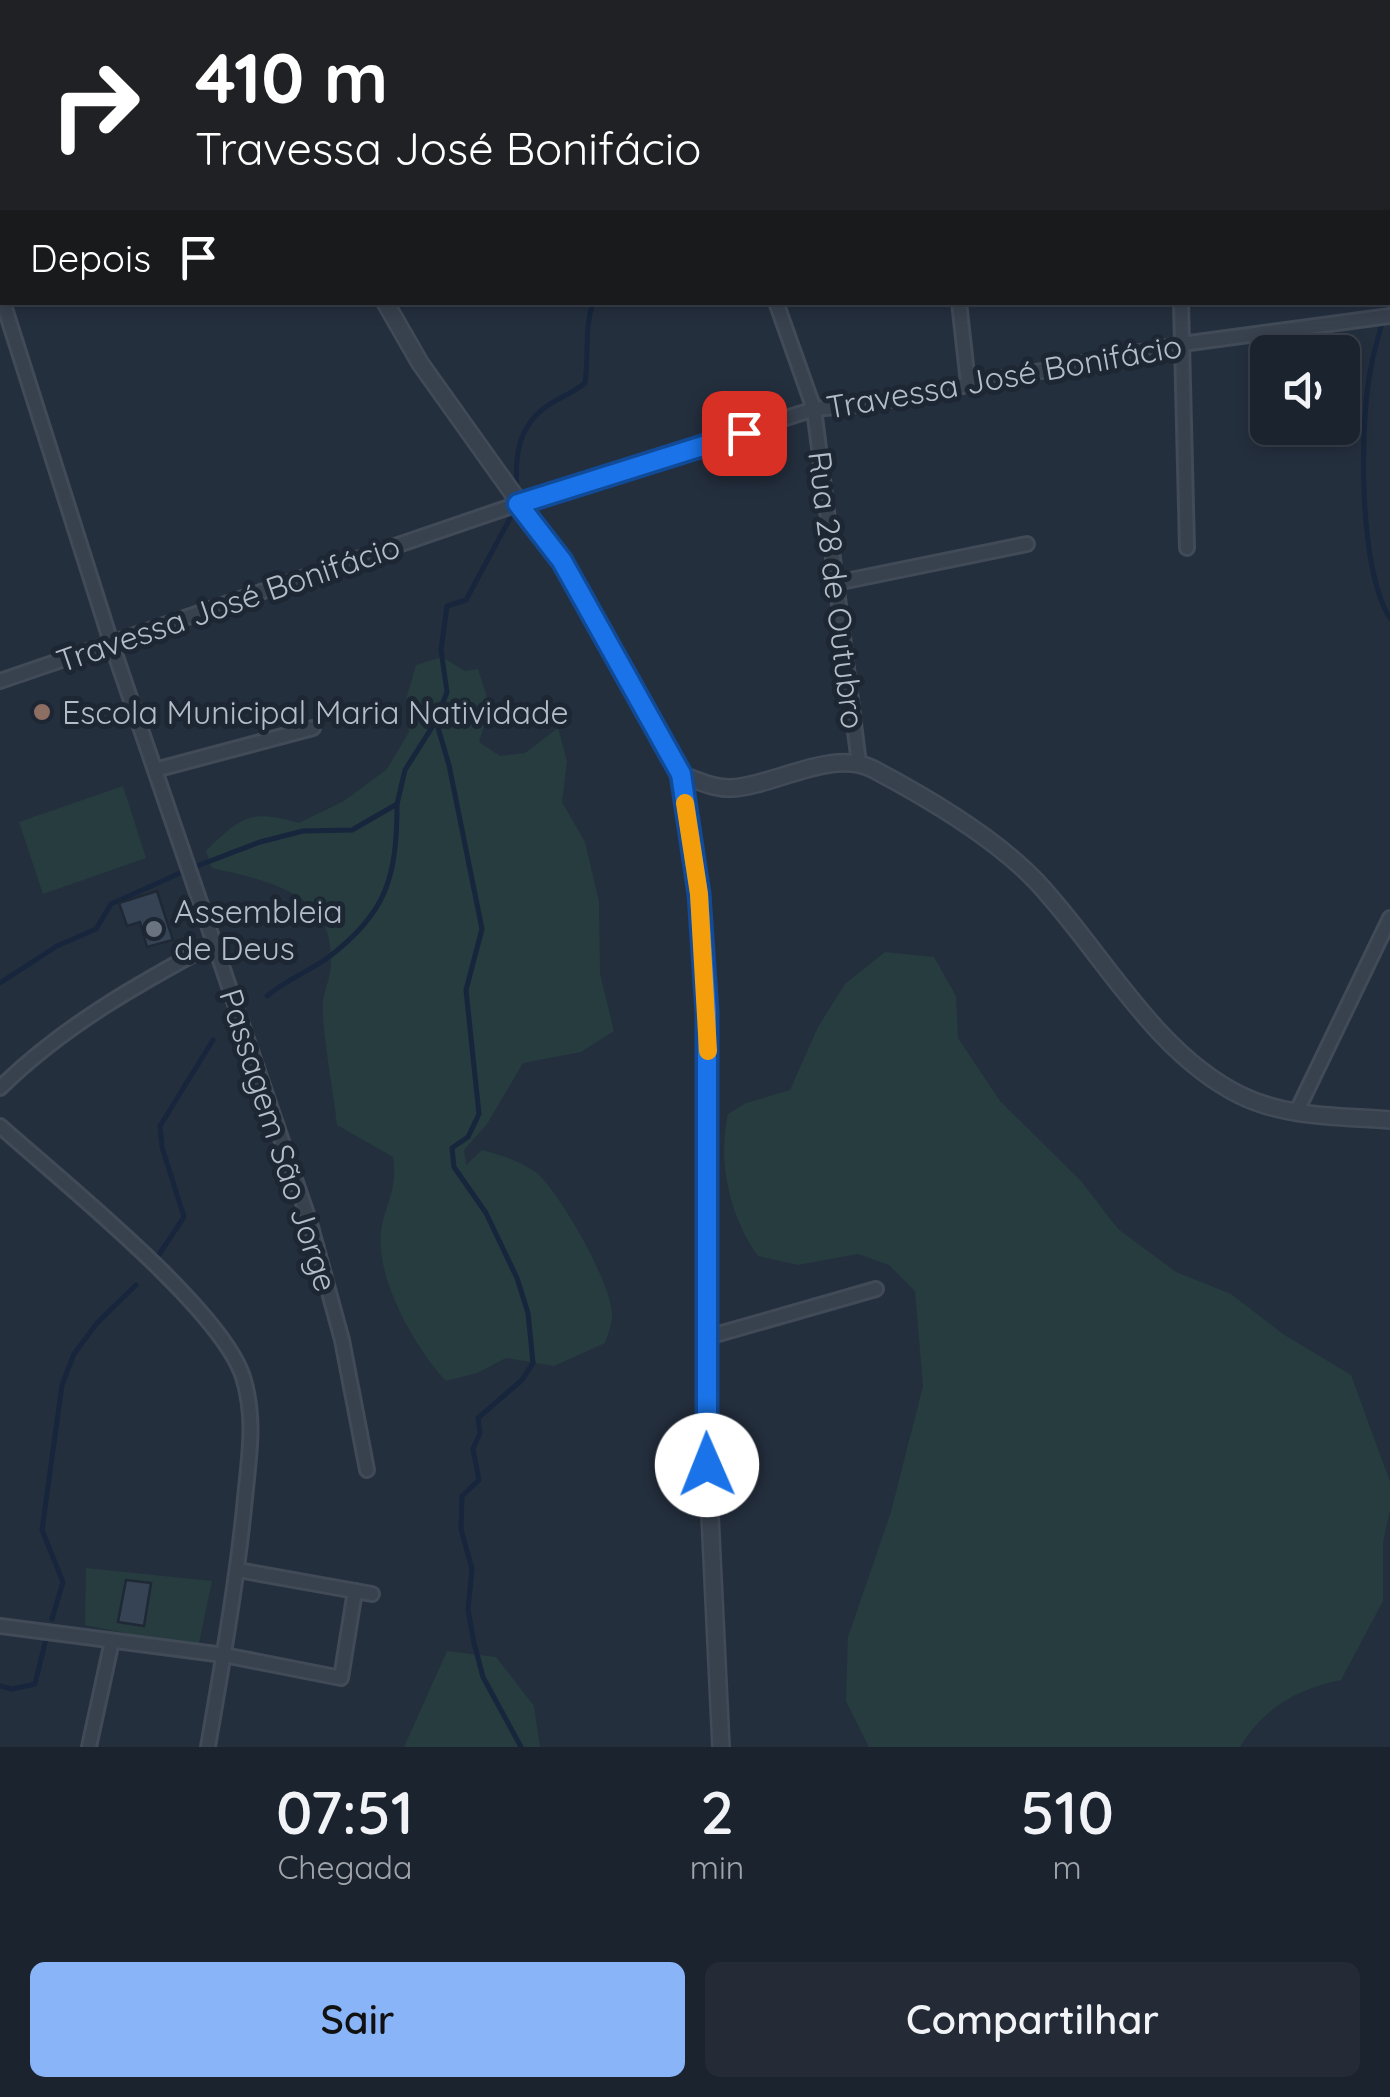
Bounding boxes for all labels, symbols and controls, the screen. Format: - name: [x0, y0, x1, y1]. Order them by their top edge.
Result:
- text: 410 m: [195, 33, 388, 121]
- icon: right: [30, 40, 160, 170]
- text: Travessa José Bonifácio: [195, 120, 702, 176]
- icon: arrive: [171, 230, 226, 285]
- text: Depois: [30, 234, 151, 282]
- street label: Travessa José Bonifácio: [823, 325, 1185, 427]
- map controls: [1250, 335, 1360, 445]
- button: sound: [1250, 335, 1360, 445]
- pin: [702, 391, 787, 476]
- icon: arrive: [717, 406, 772, 461]
- street label: Rua 28 de Outubro: [800, 449, 874, 731]
- street label: Travessa José Bonifácio: [51, 525, 405, 681]
- place label: Escola Municipal Maria Natividade: [62, 692, 568, 732]
- marker: Escola Municipal Maria Natividade: [31, 701, 53, 723]
- place label: Assembleia de Deus: [174, 891, 343, 968]
- marker: Assembleia de Deus: [143, 918, 165, 940]
- street label: Passagem São Jorge: [211, 984, 347, 1296]
- position arrow: [655, 1413, 759, 1517]
- text: 07:51: [276, 1774, 414, 1849]
- text: 2: [700, 1774, 734, 1849]
- text: 510: [1020, 1774, 1114, 1849]
- text: Chegada: [277, 1847, 412, 1887]
- text: min: [690, 1847, 744, 1887]
- text: m: [1053, 1847, 1082, 1887]
- button: Sair: [30, 1962, 685, 2077]
- button: Compartilhar: [705, 1962, 1360, 2077]

